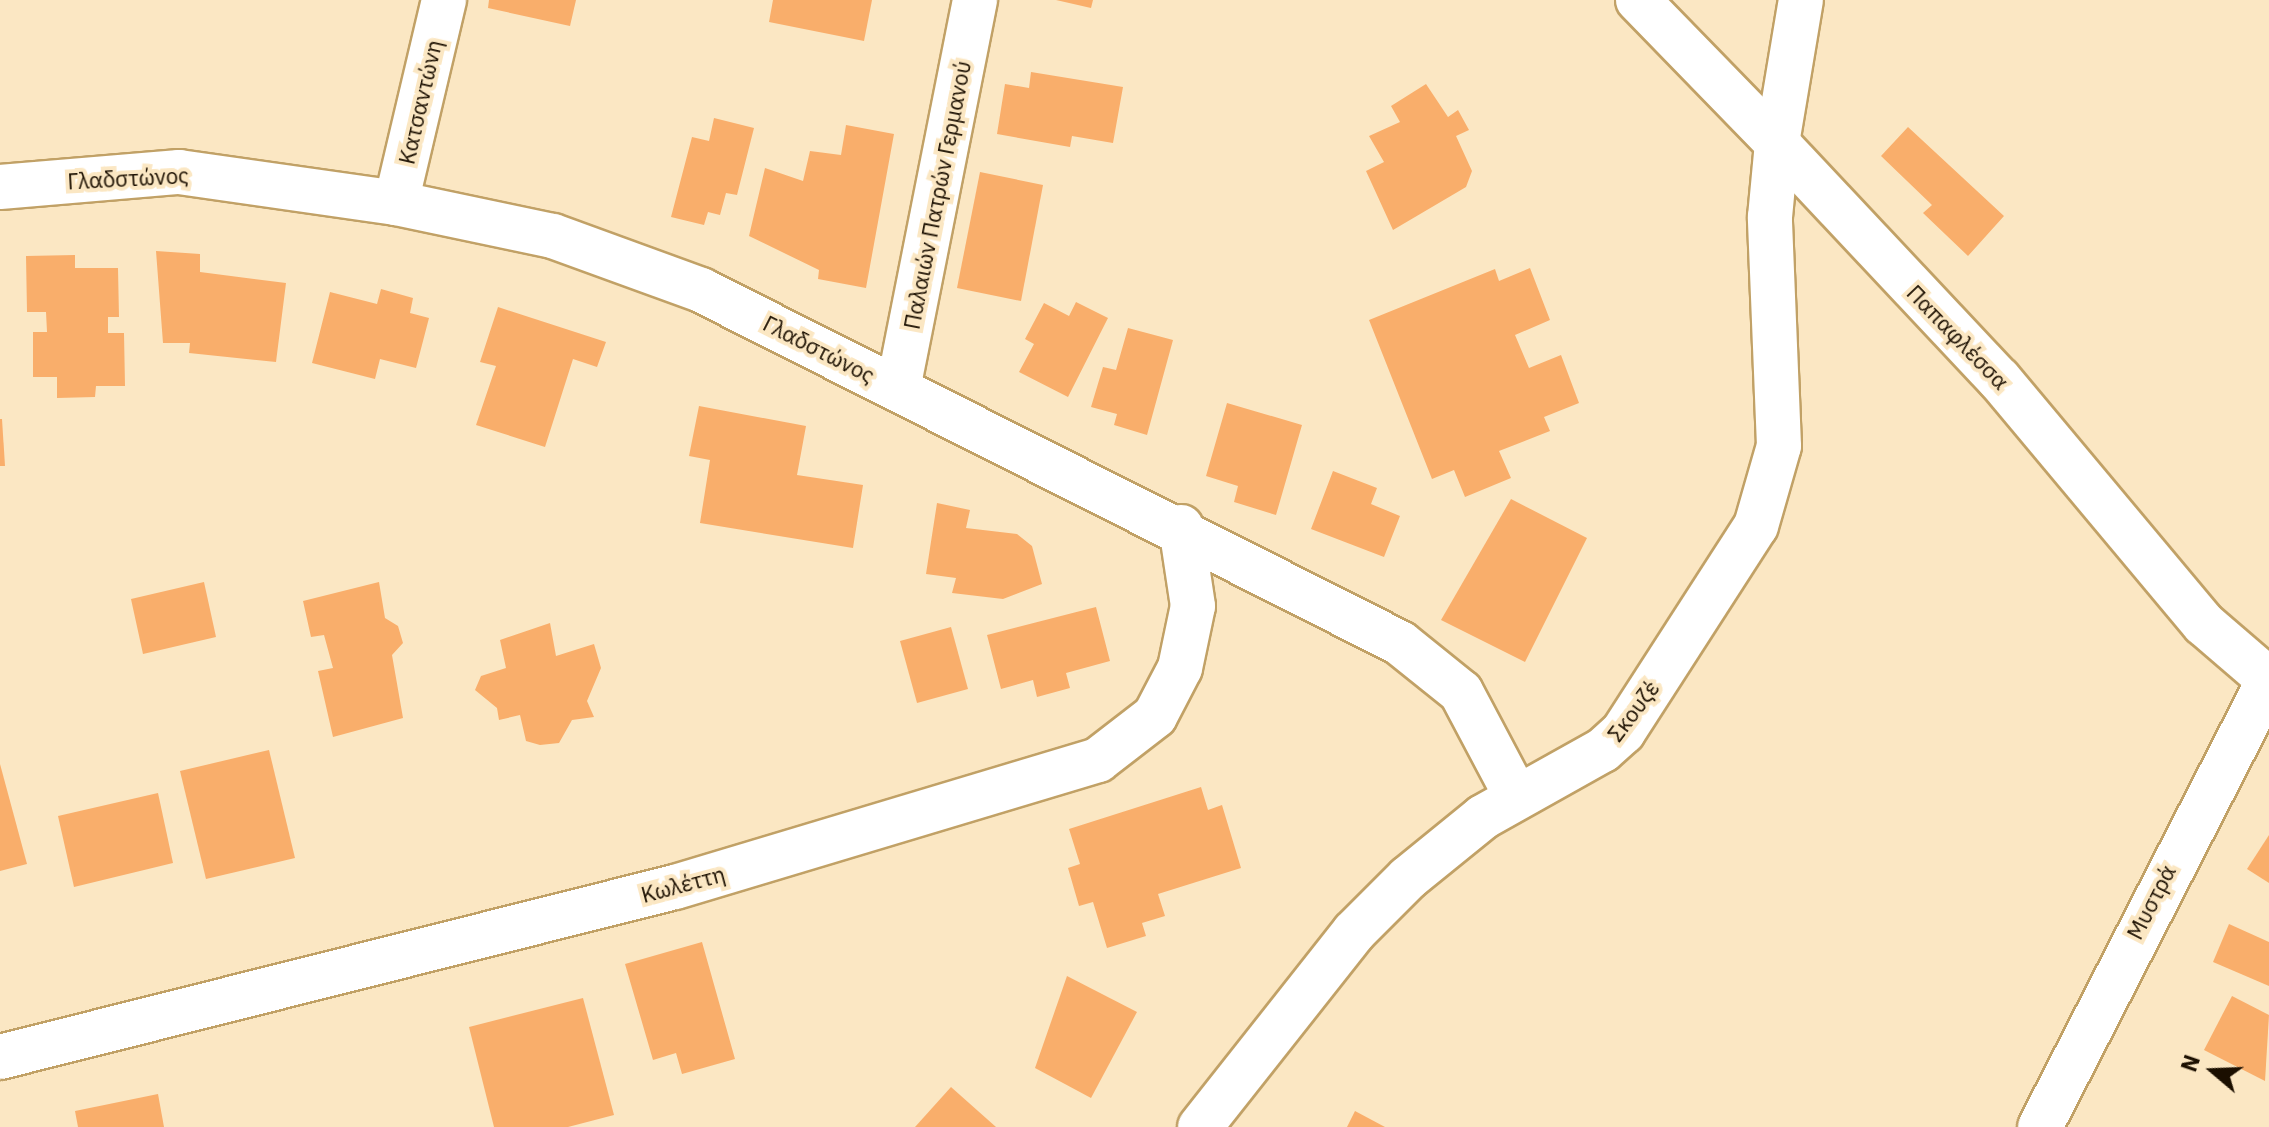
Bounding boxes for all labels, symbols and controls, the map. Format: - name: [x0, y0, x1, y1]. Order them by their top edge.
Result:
- street label: Κατσαντώνη: [393, 37, 447, 167]
- street label: Παλαιών Πατρών Γερμανού: [898, 59, 976, 331]
- street label: Γλαδστώνος: [67, 162, 189, 194]
- street label: Παπαφλέσσα: [1902, 279, 2014, 395]
- street label: Γλαδστώνος: [759, 310, 879, 388]
- street label: Σκουζέ: [1602, 676, 1664, 746]
- street label: Κωλέττη: [638, 860, 728, 908]
- street label: Μυστρά: [2121, 860, 2181, 944]
- north arrow: [2173, 1031, 2253, 1111]
- text: N: [2174, 1051, 2206, 1075]

